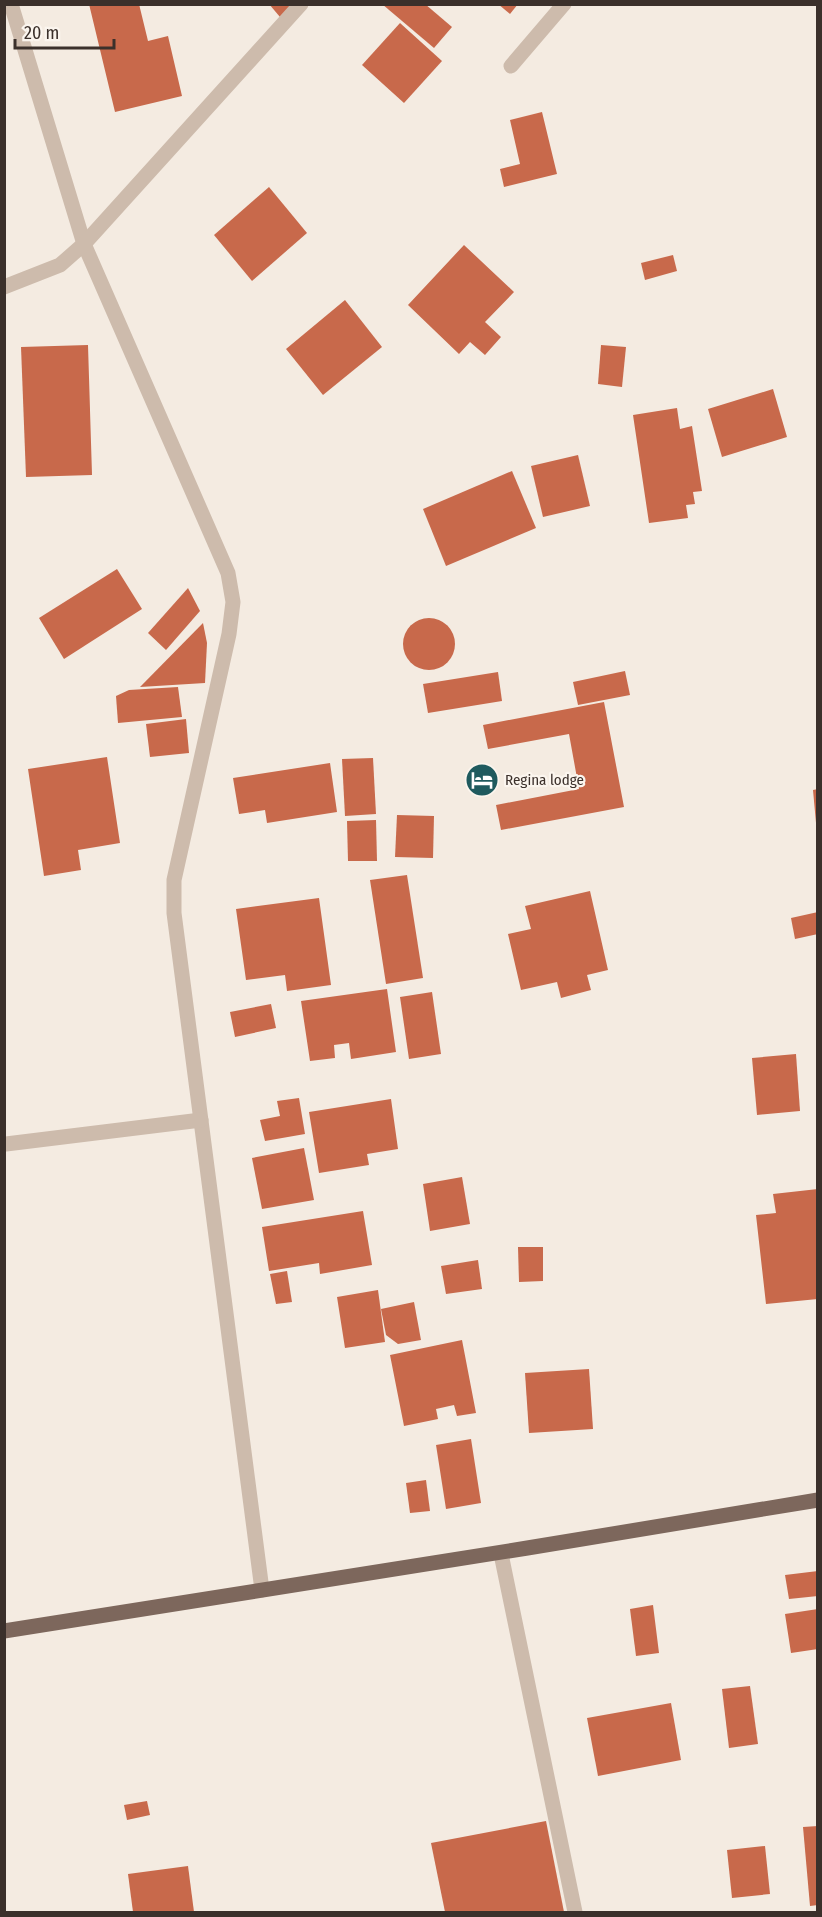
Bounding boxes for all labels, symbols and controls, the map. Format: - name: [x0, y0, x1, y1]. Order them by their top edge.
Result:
- scale bar: [15, 12, 114, 50]
- text: 20 m: [24, 22, 59, 44]
- hotel icon: Regina lodge: [464, 762, 500, 798]
- place label: Regina lodge: [505, 771, 584, 789]

